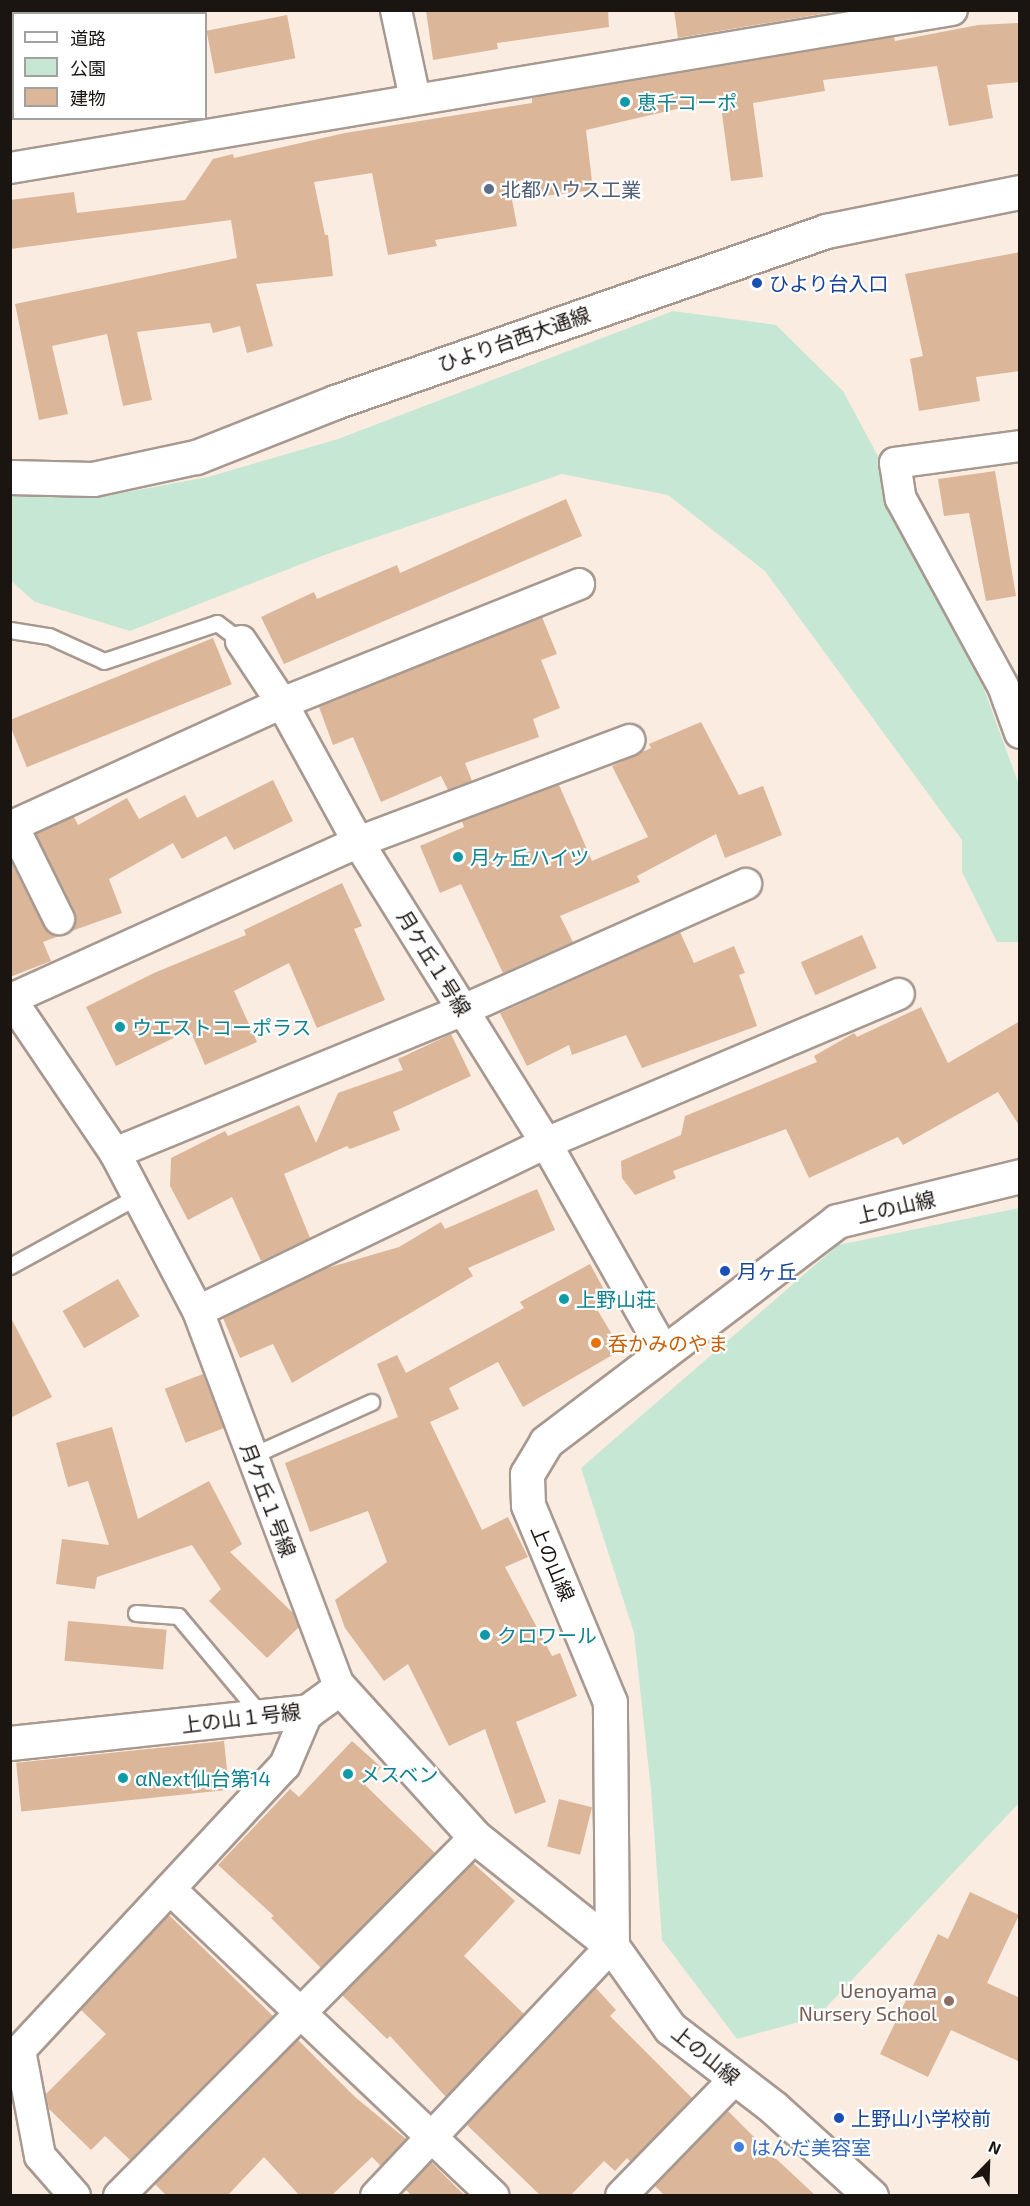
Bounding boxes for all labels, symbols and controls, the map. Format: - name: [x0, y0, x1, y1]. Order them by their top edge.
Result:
- legend: [12, 12, 207, 120]
- text: 道路: [70, 27, 106, 49]
- text: 公園: [70, 57, 106, 79]
- text: 建物: [70, 87, 106, 109]
- place label: 恵千コーポ: [637, 90, 737, 114]
- marker: 恵千コーポ: [618, 95, 632, 109]
- place label: 北都ハウス工業: [501, 177, 641, 201]
- marker: 北都ハウス工業: [482, 182, 496, 196]
- place label: ひより台入口: [769, 271, 889, 295]
- marker: ひより台入口: [750, 276, 764, 290]
- street label: ひより台西大通線: [434, 302, 594, 376]
- place label: 月ヶ丘ハイツ: [470, 845, 590, 869]
- marker: 月ヶ丘ハイツ: [451, 850, 465, 864]
- street label: 月ケ丘１号線: [392, 906, 476, 1020]
- place label: ウエストコーポラス: [132, 1015, 312, 1039]
- marker: ウエストコーポラス: [113, 1020, 127, 1034]
- street label: 上の山線: [854, 1186, 938, 1228]
- place label: 月ヶ丘: [737, 1259, 797, 1283]
- marker: 月ヶ丘: [718, 1264, 732, 1278]
- place label: 上野山荘: [576, 1287, 656, 1311]
- marker: 上野山荘: [557, 1292, 571, 1306]
- place label: 呑かみのやま: [608, 1331, 728, 1355]
- marker: 呑かみのやま: [589, 1336, 603, 1350]
- street label: 月ケ丘１号線: [235, 1440, 301, 1560]
- street label: 上の山線: [526, 1521, 580, 1605]
- place label: クロワール: [497, 1623, 597, 1647]
- marker: クロワール: [478, 1628, 492, 1642]
- street label: 上の山１号線: [180, 1699, 302, 1737]
- place label: メスベン: [360, 1762, 440, 1786]
- place label: αNext仙台第14: [135, 1766, 271, 1790]
- marker: メスベン: [341, 1767, 355, 1781]
- marker: αNext仙台第14: [116, 1771, 130, 1785]
- place label: Uenoyama Nursery School: [798, 1978, 937, 2025]
- marker: Uenoyama Nursery School: [942, 1994, 956, 2008]
- street label: 上の山線: [667, 2021, 745, 2089]
- place label: 上野山小学校前: [851, 2106, 991, 2130]
- marker: 上野山小学校前: [832, 2111, 846, 2125]
- north arrow: [958, 2134, 1018, 2194]
- place label: はんだ美容室: [751, 2135, 871, 2159]
- text: N: [986, 2136, 1004, 2158]
- marker: はんだ美容室: [732, 2140, 746, 2154]

